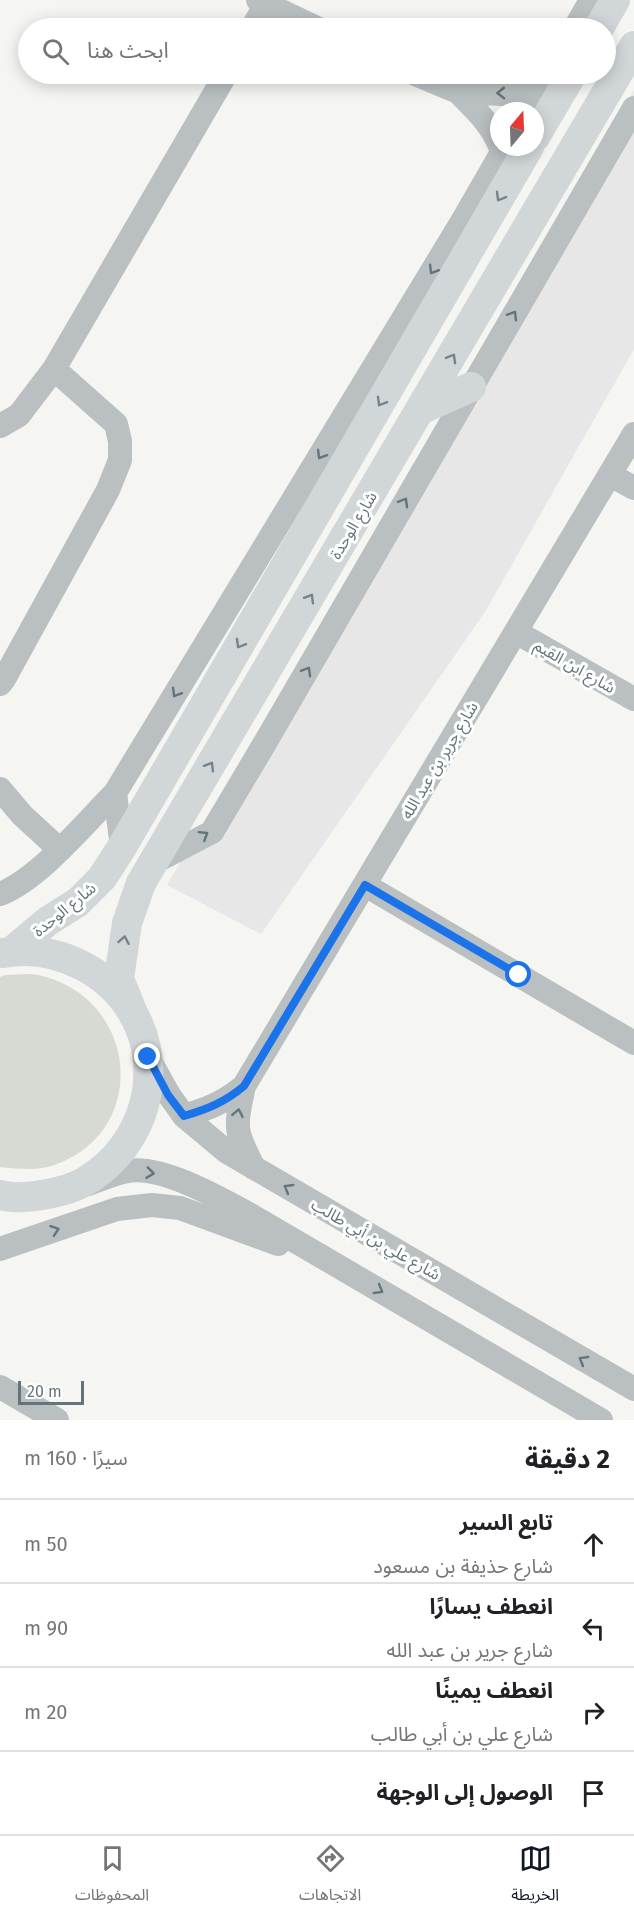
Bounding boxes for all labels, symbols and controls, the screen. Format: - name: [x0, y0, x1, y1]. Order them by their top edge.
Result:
- search box: [18, 18, 616, 84]
- icon: search: [39, 35, 72, 68]
- text: ابحث هنا: [87, 37, 169, 64]
- one-way arrow: [496, 87, 505, 100]
- north arrow: [490, 102, 544, 156]
- one-way arrow: [496, 191, 507, 202]
- one-way arrow: [429, 264, 441, 274]
- one-way arrow: [506, 311, 517, 321]
- one-way arrow: [444, 354, 456, 364]
- one-way arrow: [376, 396, 388, 406]
- one-way arrow: [317, 449, 328, 459]
- street label: شارع الوحدة: [326, 488, 384, 564]
- one-way arrow: [397, 498, 409, 508]
- one-way arrow: [302, 594, 314, 605]
- street label: شارع ابن القيم: [529, 636, 619, 700]
- one-way arrow: [236, 637, 248, 648]
- one-way arrow: [300, 667, 311, 677]
- one-way arrow: [172, 687, 183, 697]
- street label: شارع جرير بن عبد الله: [397, 698, 484, 824]
- one-way arrow: [203, 762, 215, 772]
- one-way arrow: [198, 831, 209, 842]
- street label: شارع الوحدة: [29, 878, 101, 943]
- one-way arrow: [117, 935, 130, 945]
- route start: [505, 961, 531, 987]
- route end: [134, 1043, 160, 1069]
- one-way arrow: [231, 1109, 244, 1119]
- one-way arrow: [146, 1166, 155, 1178]
- one-way arrow: [284, 1183, 294, 1195]
- street label: شارع علي بن أبي طالب: [306, 1195, 444, 1287]
- one-way arrow: [49, 1225, 60, 1238]
- one-way arrow: [373, 1282, 383, 1294]
- one-way arrow: [579, 1356, 590, 1367]
- scale bar: [18, 1378, 84, 1406]
- text: 20 m: [27, 1382, 62, 1401]
- text: 2 دقيقة: [525, 1444, 610, 1475]
- text: سيرًا · 160 m: [24, 1446, 128, 1470]
- text: تابع السير: [460, 1509, 553, 1536]
- icon: ahead: [577, 1528, 610, 1561]
- text: 50 m: [24, 1532, 68, 1556]
- text: شارع حذيفة بن مسعود: [373, 1554, 553, 1578]
- text: انعطف يسارًا: [430, 1593, 553, 1620]
- icon: left: [577, 1612, 610, 1645]
- text: 90 m: [24, 1616, 68, 1640]
- text: شارع جرير بن عبد الله: [387, 1638, 553, 1662]
- text: انعطف يمينًا: [435, 1677, 553, 1704]
- icon: right: [577, 1696, 610, 1729]
- text: 20 m: [24, 1700, 68, 1724]
- text: شارع علي بن أبي طالب: [371, 1722, 553, 1746]
- icon: arrive: [577, 1777, 610, 1810]
- text: الوصول إلى الوجهة: [376, 1779, 553, 1806]
- tab: المحفوظات: [75, 1842, 149, 1912]
- tab: الاتجاهات: [299, 1842, 361, 1912]
- tab: الخريطة: [511, 1842, 559, 1912]

